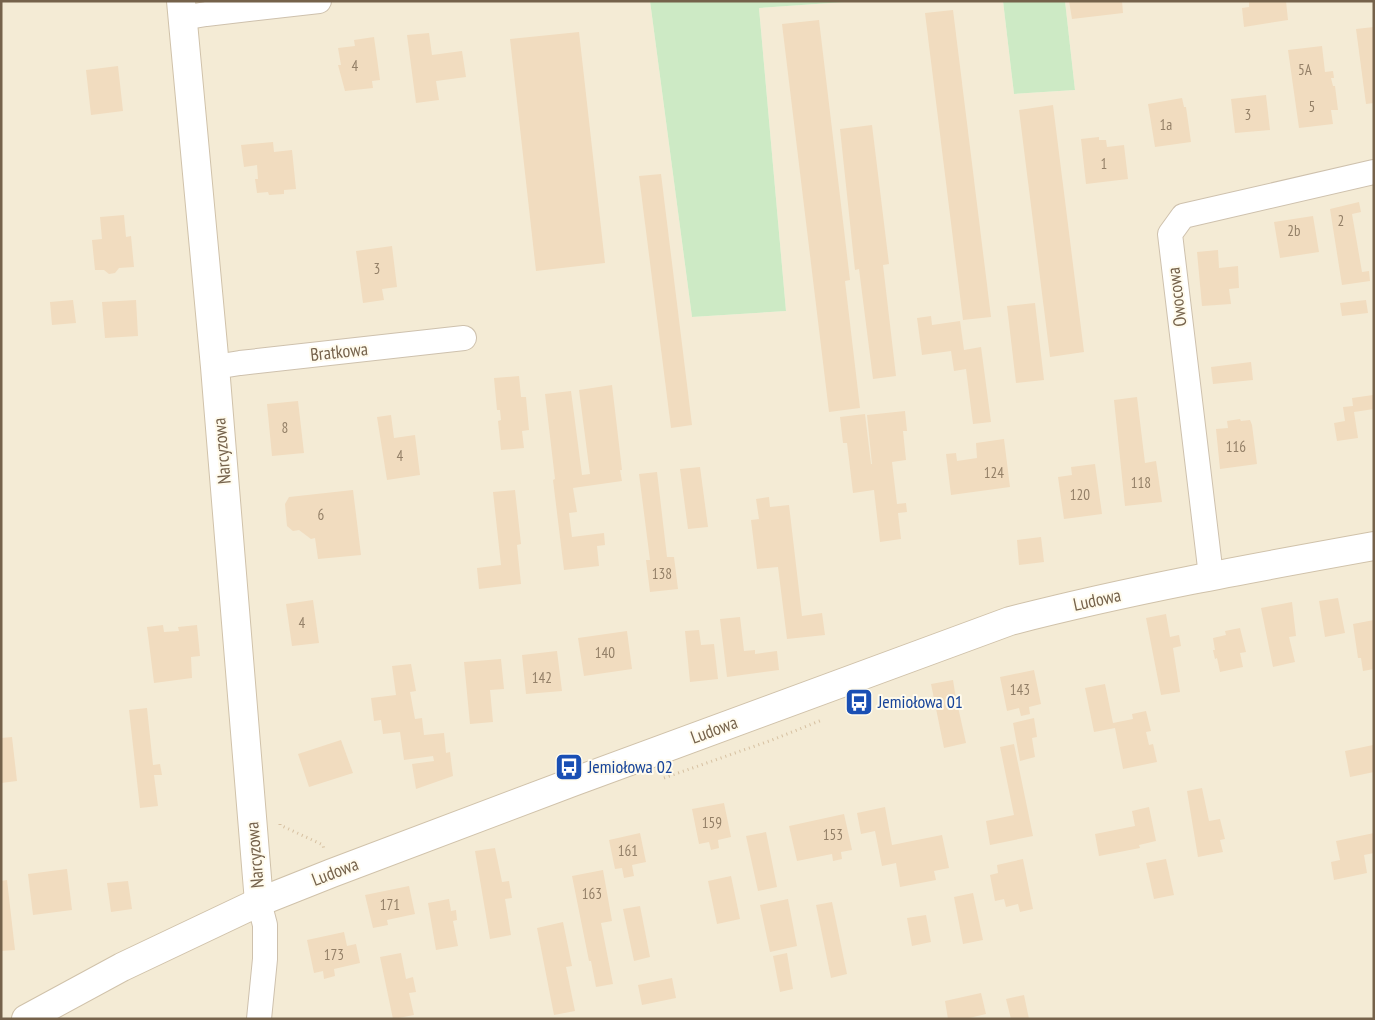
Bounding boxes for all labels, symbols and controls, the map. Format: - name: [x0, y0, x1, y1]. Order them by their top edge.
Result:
- house number: 4: [352, 56, 359, 75]
- house number: 5A: [1298, 60, 1313, 79]
- house number: 5: [1309, 97, 1315, 116]
- house number: 3: [1245, 105, 1251, 124]
- house number: 1a: [1160, 115, 1172, 134]
- house number: 1: [1101, 154, 1107, 173]
- house number: 2: [1338, 211, 1344, 230]
- house number: 2b: [1287, 221, 1301, 240]
- house number: 3: [374, 259, 380, 278]
- street label: Owocowa: [1161, 266, 1192, 328]
- street label: Bratkowa: [309, 337, 369, 366]
- street label: Narcyzowa: [207, 417, 236, 485]
- house number: 8: [282, 418, 288, 437]
- house number: 116: [1226, 437, 1246, 456]
- house number: 4: [397, 446, 404, 465]
- house number: 124: [984, 463, 1004, 482]
- house number: 118: [1131, 473, 1151, 492]
- house number: 120: [1070, 485, 1090, 504]
- house number: 6: [318, 505, 325, 524]
- house number: 138: [652, 564, 672, 583]
- street label: Ludowa: [1071, 583, 1123, 616]
- house number: 4: [299, 613, 306, 632]
- house number: 140: [595, 643, 615, 662]
- house number: 142: [532, 668, 552, 687]
- house number: 143: [1010, 680, 1030, 699]
- bus stop icon: Jemiołowa 01: [844, 687, 874, 717]
- place label: Jemiołowa 01: [877, 690, 963, 713]
- street label: Ludowa: [687, 710, 740, 749]
- bus stop icon: Jemiołowa 02: [554, 752, 584, 782]
- place label: Jemiołowa 02: [587, 755, 673, 778]
- house number: 159: [702, 813, 722, 832]
- street label: Narcyzowa: [240, 821, 269, 889]
- house number: 153: [823, 825, 843, 844]
- house number: 161: [618, 841, 638, 860]
- street label: Ludowa: [308, 852, 361, 891]
- house number: 163: [582, 884, 602, 903]
- house number: 171: [380, 895, 400, 914]
- house number: 173: [324, 945, 344, 964]

